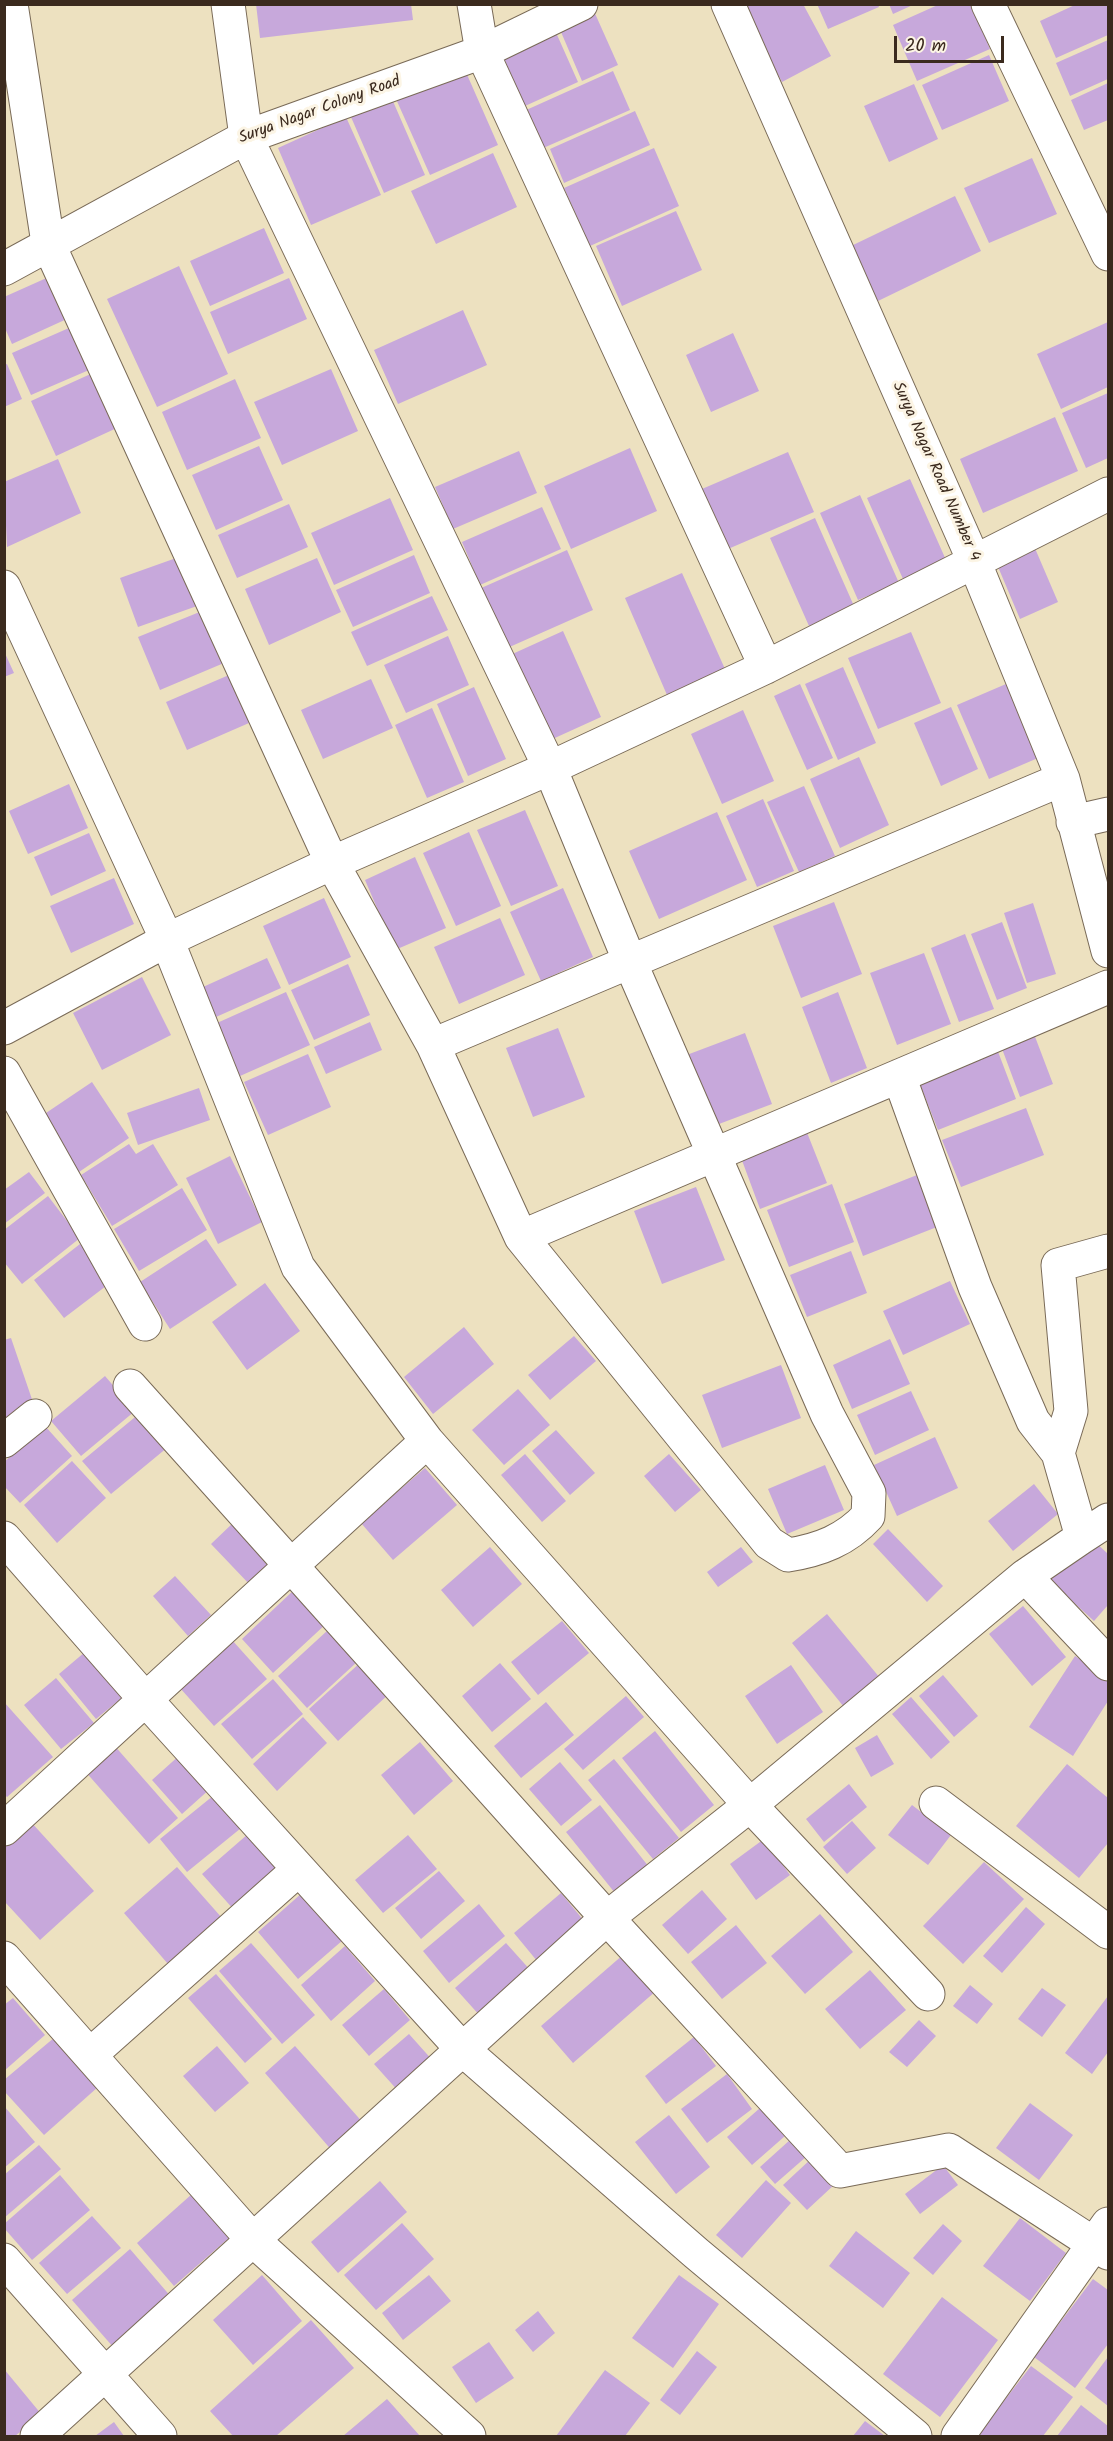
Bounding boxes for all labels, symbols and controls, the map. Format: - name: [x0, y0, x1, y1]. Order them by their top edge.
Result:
- scale bar: [897, 24, 1006, 62]
- text: 20 m: [905, 32, 946, 61]
- street label: Surya Nagar Colony Road: [237, 73, 403, 149]
- street label: Surya Nagar Road Number 4: [887, 380, 983, 564]

